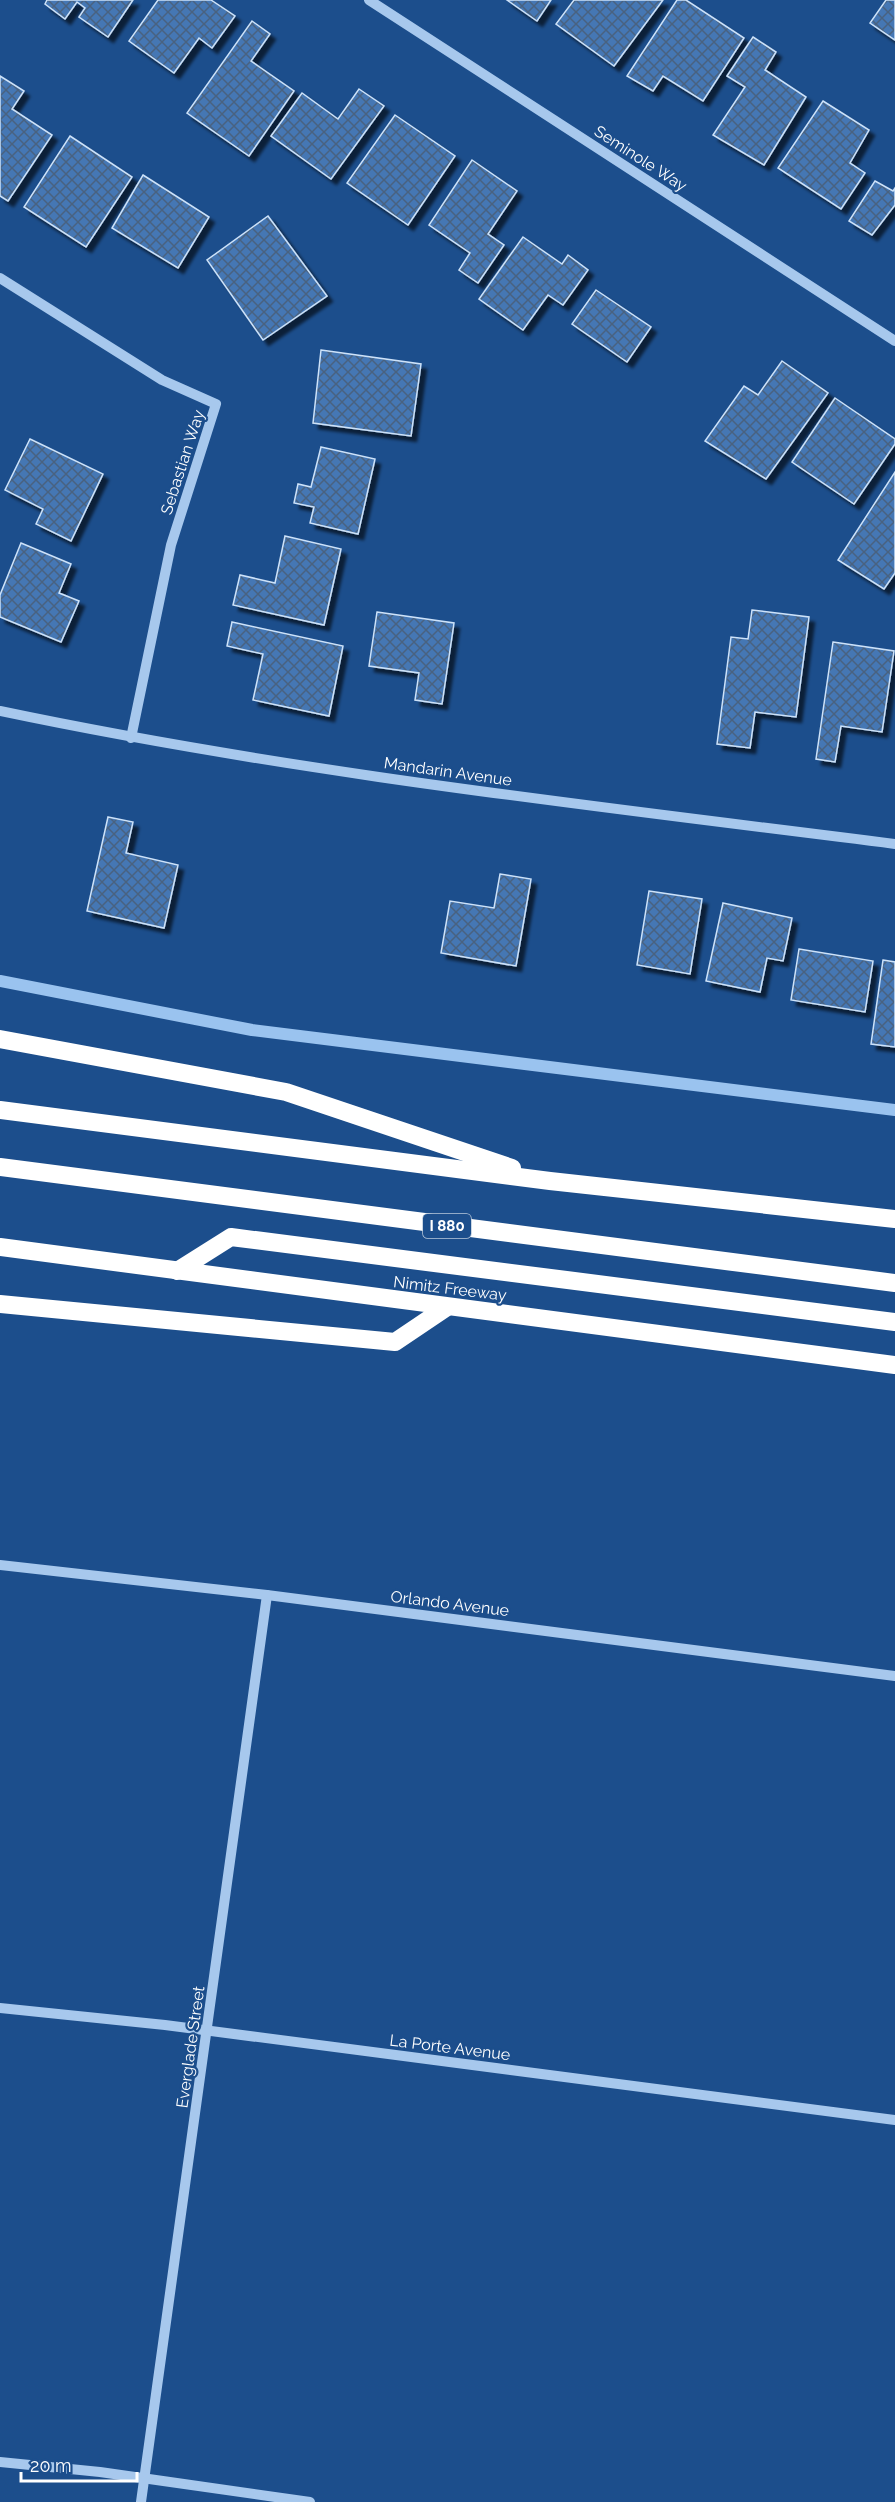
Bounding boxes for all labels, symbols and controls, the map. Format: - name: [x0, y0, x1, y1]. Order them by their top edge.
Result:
- street label: Seminole Way: [591, 121, 691, 196]
- street label: Sebastian Way: [157, 407, 208, 517]
- street label: Mandarin Avenue: [383, 753, 513, 790]
- road number: I 880: [423, 1214, 471, 1238]
- street label: Nimitz Freeway: [392, 1272, 508, 1305]
- street label: Orlando Avenue: [390, 1587, 510, 1620]
- street label: Everglade Street: [173, 1984, 209, 2109]
- street label: La Porte Avenue: [389, 2031, 511, 2064]
- scale bar: [21, 2445, 136, 2483]
- text: 20 m: [30, 2455, 72, 2476]

